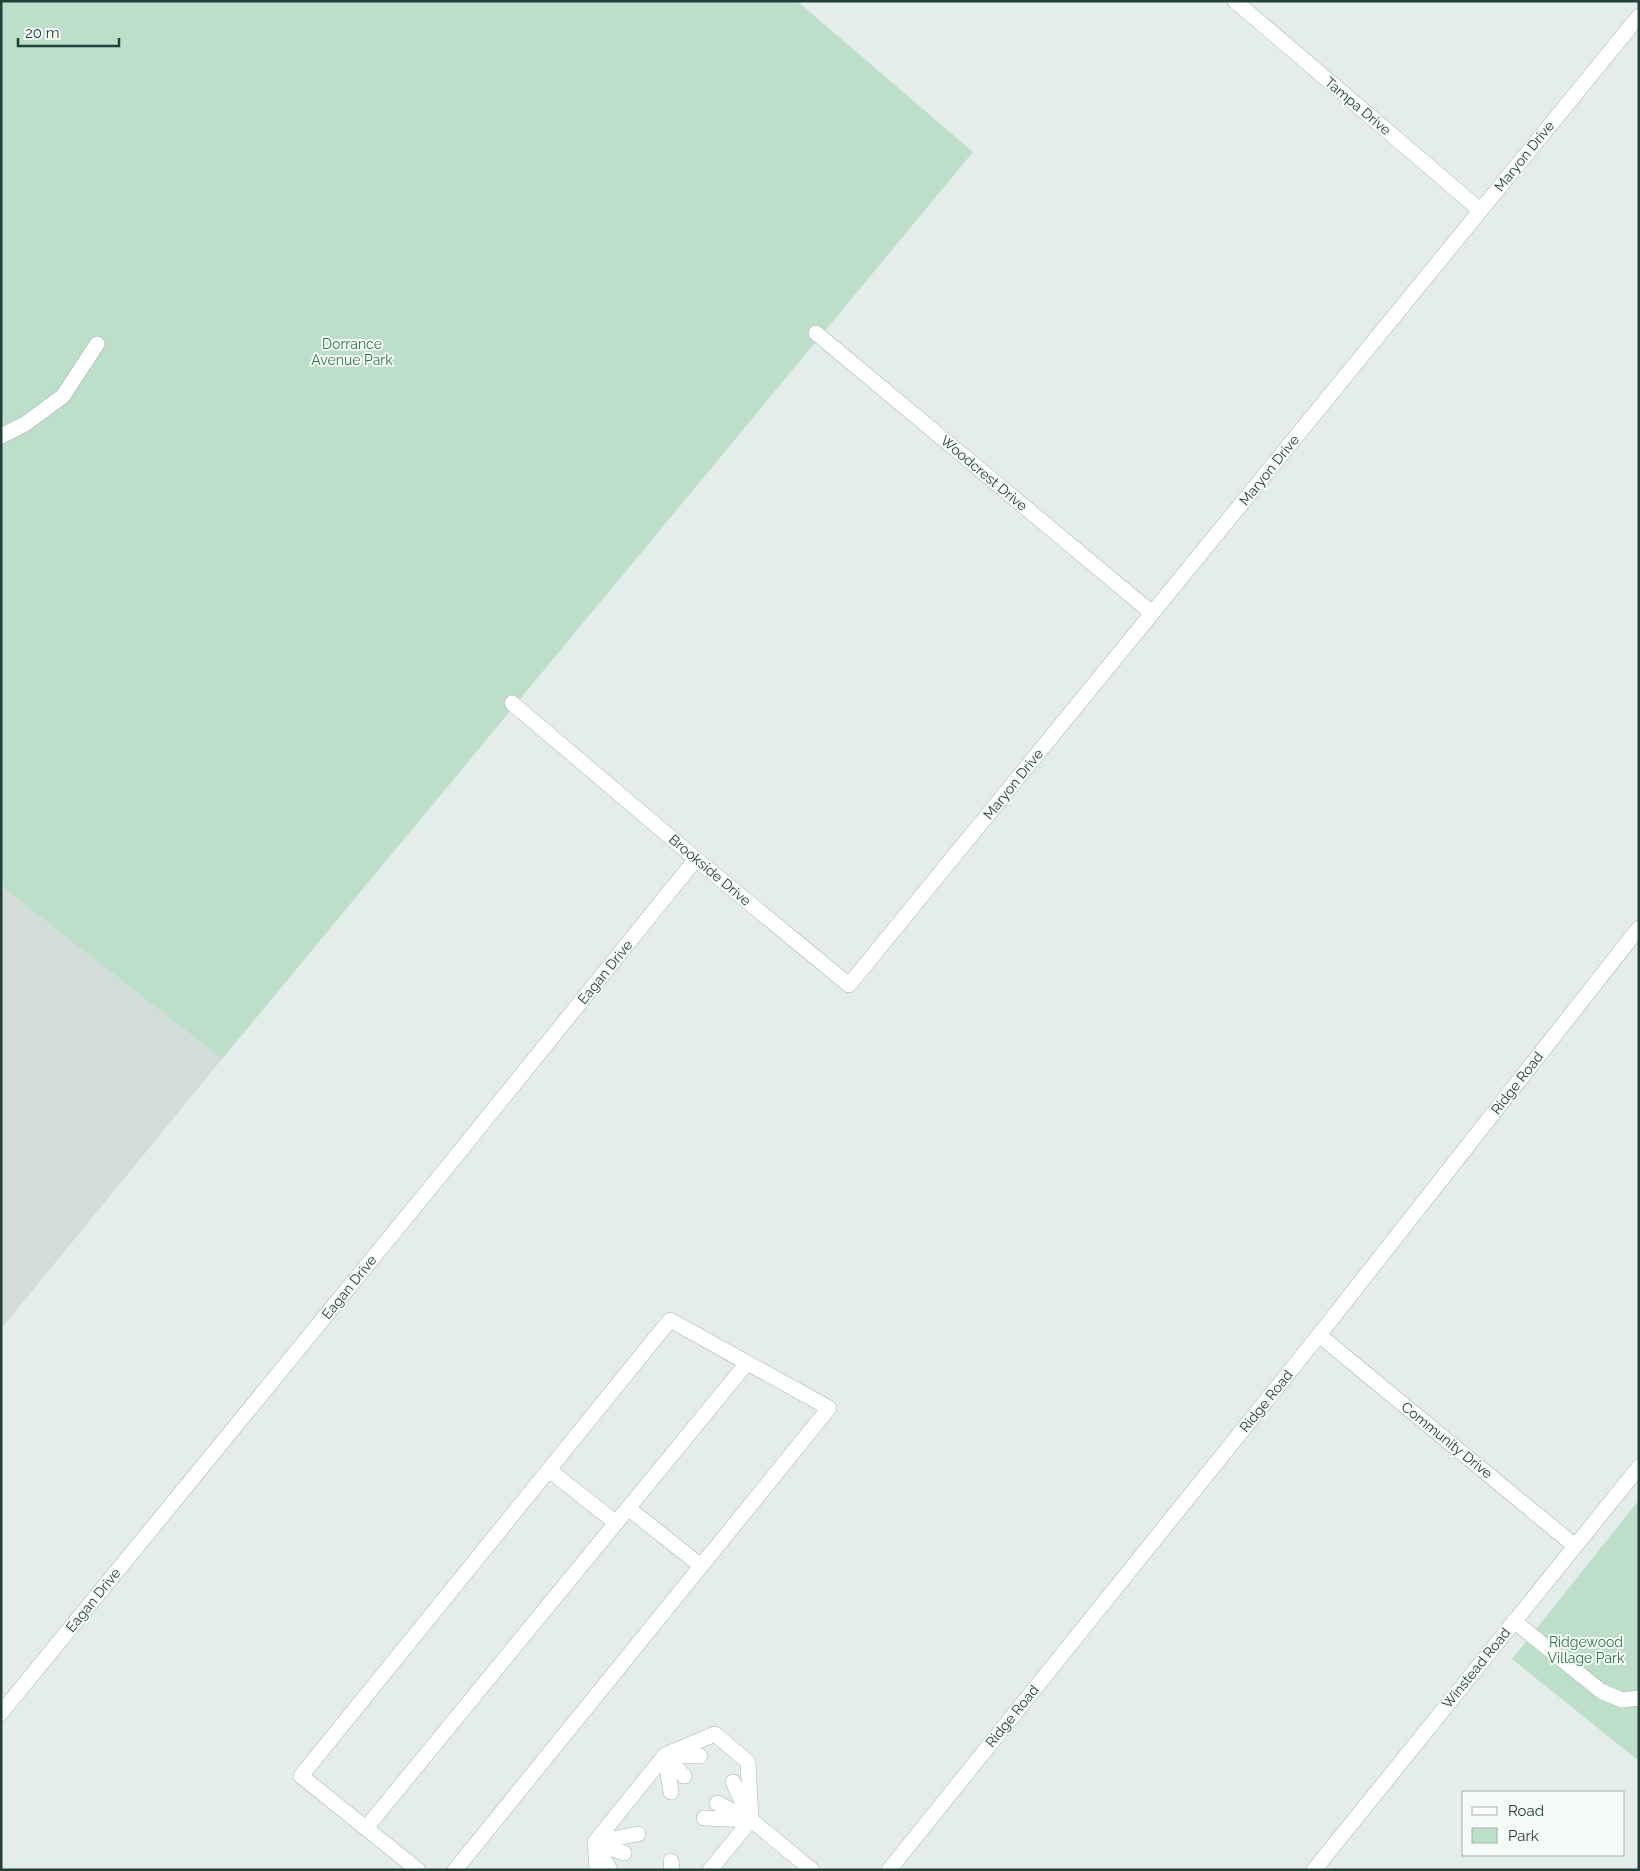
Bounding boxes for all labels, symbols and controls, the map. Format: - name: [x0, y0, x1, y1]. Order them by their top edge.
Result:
- scale bar: [18, 15, 119, 47]
- text: 20 m: [25, 24, 60, 42]
- street label: Tampa Drive: [1322, 74, 1394, 138]
- street label: Maryon Drive: [1491, 118, 1557, 194]
- park label: Dorrance Avenue Park: [311, 336, 393, 368]
- street label: Woodcrest Drive: [937, 432, 1031, 514]
- street label: Maryon Drive: [1236, 432, 1302, 508]
- street label: Maryon Drive: [980, 746, 1046, 822]
- street label: Brookside Drive: [666, 831, 754, 909]
- street label: Eagan Drive: [574, 937, 636, 1007]
- street label: Ridge Road: [1488, 1049, 1546, 1117]
- street label: Eagan Drive: [318, 1252, 380, 1322]
- street label: Ridge Road: [1236, 1367, 1296, 1435]
- street label: Community Drive: [1398, 1399, 1496, 1481]
- street label: Eagan Drive: [62, 1565, 124, 1635]
- street label: Winstead Road: [1439, 1625, 1513, 1711]
- park label: Ridgewood Village Park: [1548, 1634, 1625, 1666]
- street label: Ridge Road: [982, 1682, 1042, 1750]
- legend: [1462, 1791, 1625, 1856]
- text: Road: [1508, 1802, 1544, 1820]
- text: Park: [1508, 1827, 1539, 1845]

